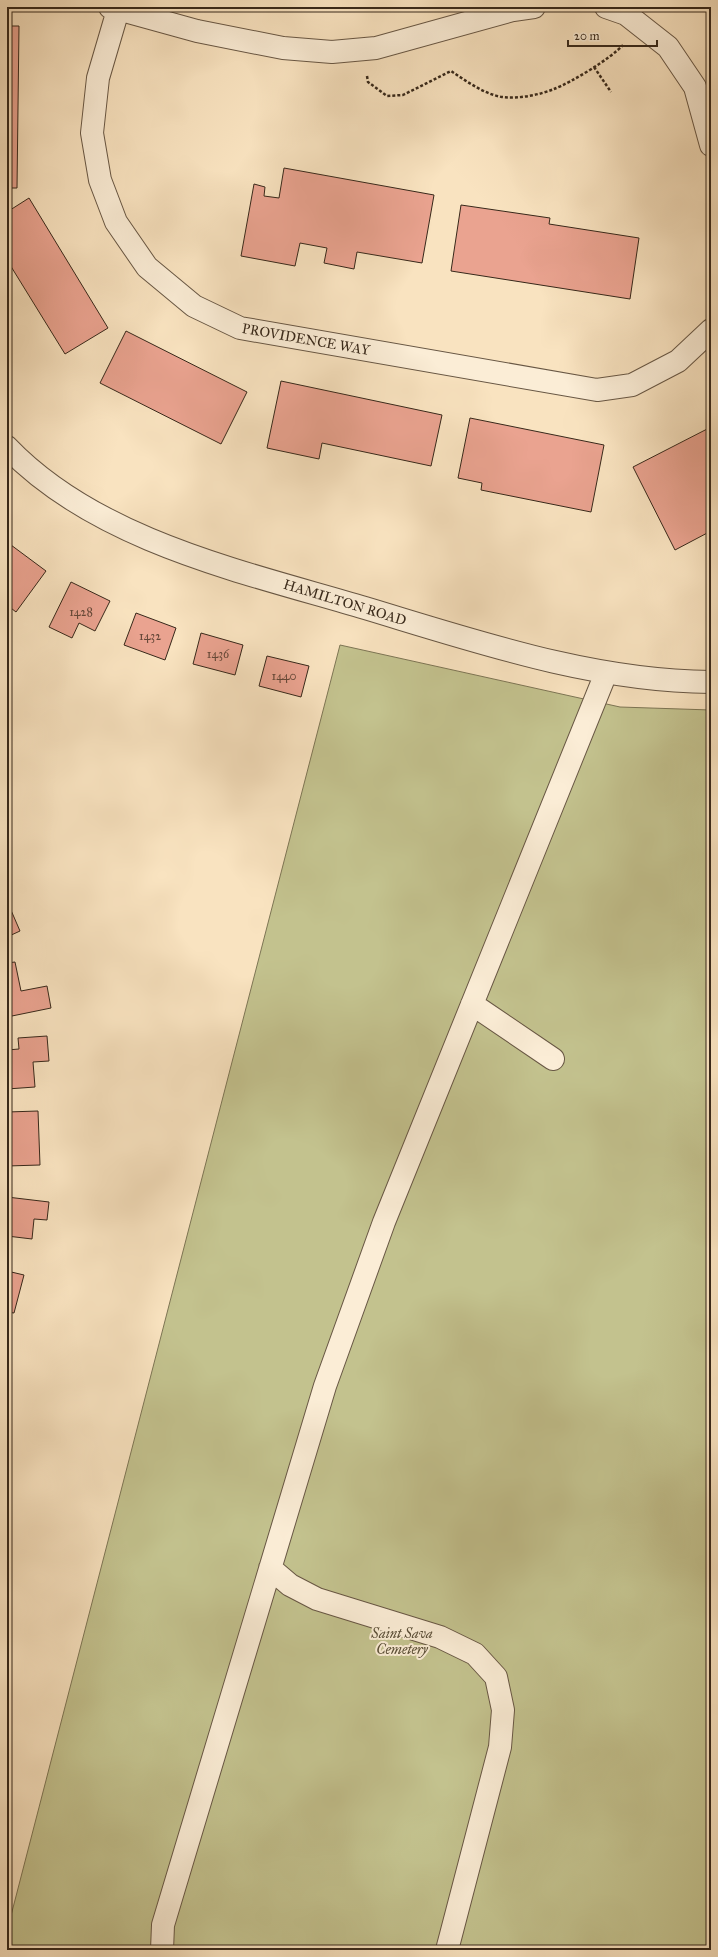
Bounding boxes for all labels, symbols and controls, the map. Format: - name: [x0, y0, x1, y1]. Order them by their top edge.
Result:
- scale bar: [568, 22, 657, 48]
- text: 20 m: [574, 29, 600, 43]
- street label: PROVIDENCE WAY: [241, 320, 372, 359]
- street label: HAMILTON ROAD: [281, 576, 408, 629]
- house number: 1428: [69, 605, 93, 619]
- house number: 1432: [139, 629, 161, 643]
- house number: 1436: [207, 647, 230, 661]
- house number: 1440: [271, 669, 297, 683]
- park label: Saint Sava Cemetery: [370, 1625, 433, 1658]

